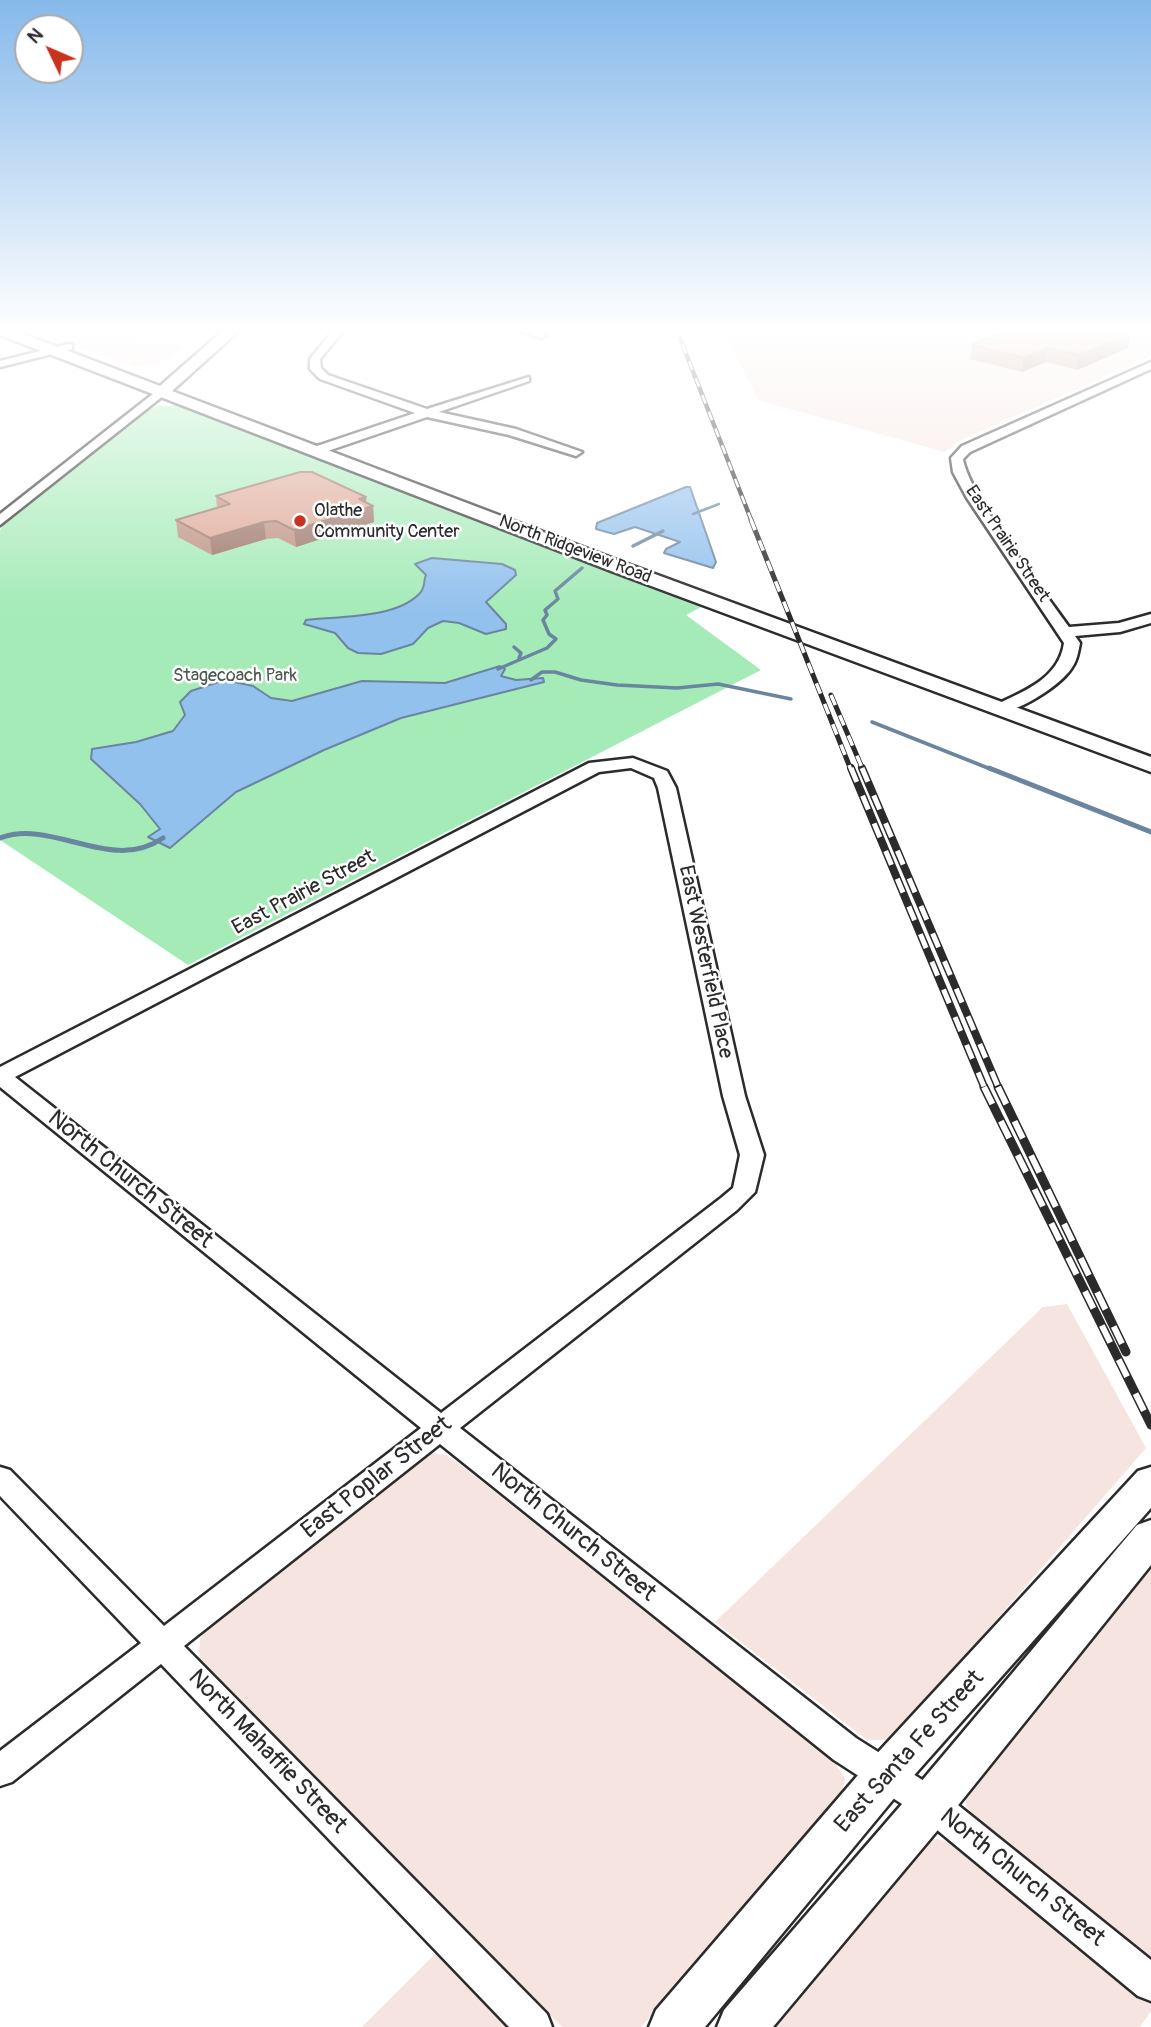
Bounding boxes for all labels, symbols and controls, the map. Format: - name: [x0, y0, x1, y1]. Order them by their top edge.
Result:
- north arrow: [14, 14, 84, 84]
- text: N: [22, 23, 48, 49]
- street label: East Prairie Street: [960, 482, 1054, 606]
- place label: Olathe Community Center: [314, 500, 460, 542]
- street label: North Ridgeview Road: [496, 511, 654, 589]
- marker: Olathe Community Center: [292, 513, 308, 529]
- park label: Stagecoach Park: [173, 665, 297, 687]
- street label: East Prairie Street: [228, 845, 380, 941]
- street label: East Westerfield Place: [672, 863, 738, 1061]
- street label: North Church Street: [42, 1105, 218, 1255]
- street label: East Poplar Street: [296, 1410, 458, 1546]
- street label: North Church Street: [485, 1458, 661, 1608]
- street label: North Mahaffie Street: [181, 1664, 353, 1840]
- street label: East Santa Fe Street: [829, 1665, 991, 1839]
- street label: North Church Street: [934, 1803, 1110, 1953]

